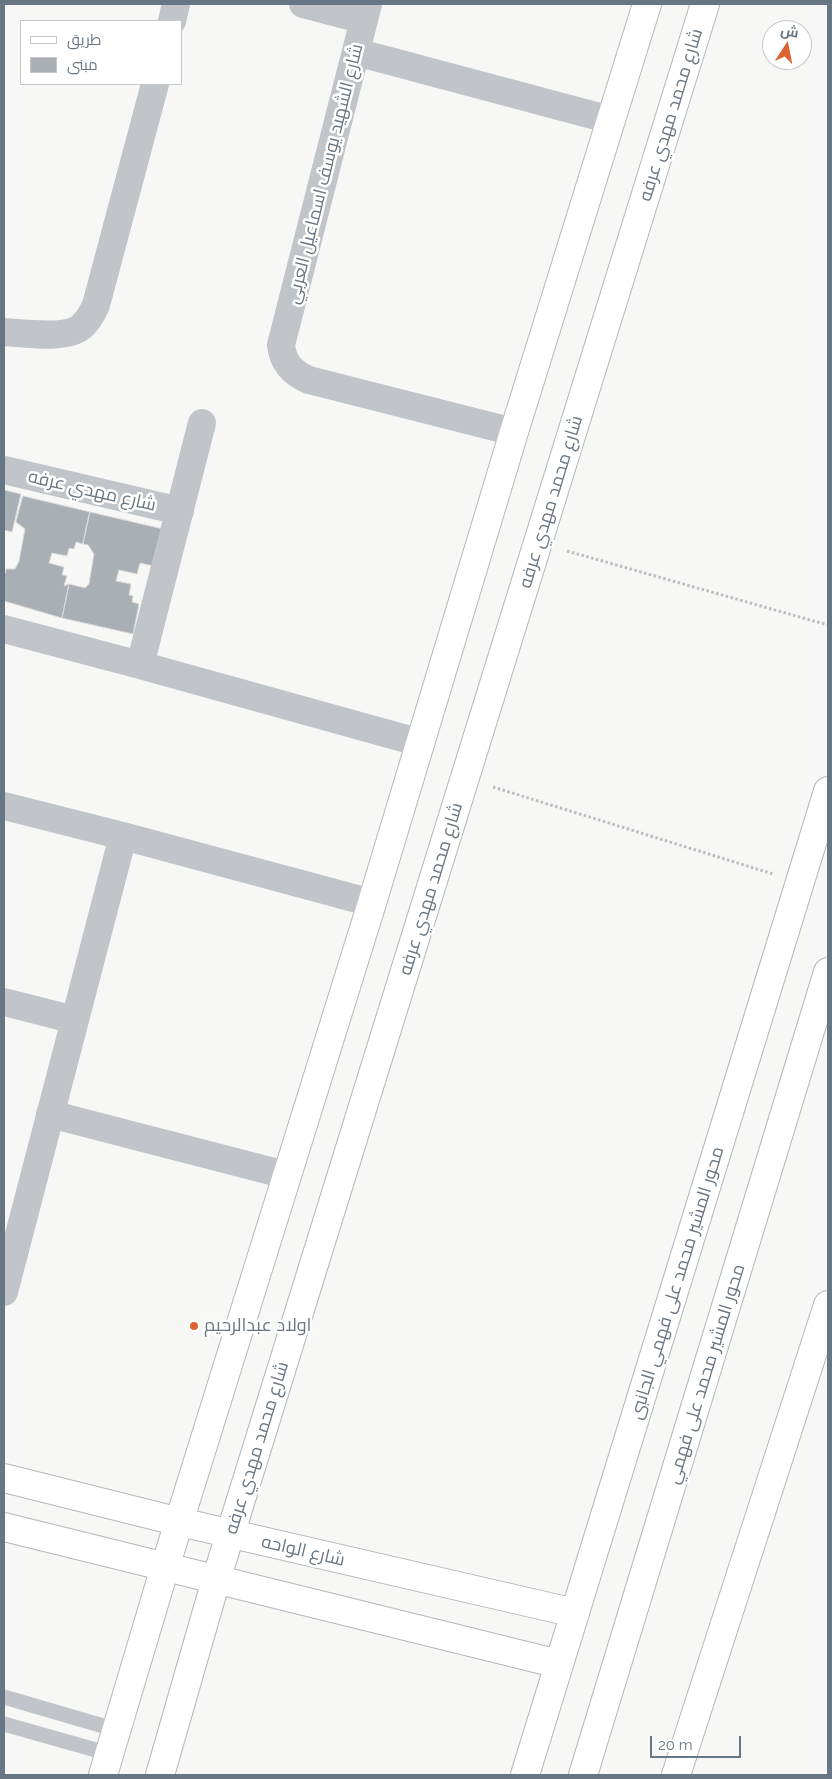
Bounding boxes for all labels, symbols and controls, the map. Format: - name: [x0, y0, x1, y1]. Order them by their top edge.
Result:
- legend: [20, 20, 182, 85]
- north arrow: [762, 20, 812, 70]
- text: ش: [779, 22, 800, 41]
- street label: شارع محمد مهدي عرفه: [634, 26, 708, 204]
- text: طريق: [67, 31, 101, 49]
- street label: شارع الشهيد يوسف اسماعيل العربي: [282, 42, 368, 306]
- text: مبنى: [67, 56, 98, 74]
- street label: شارع محمد مهدي عرفه: [514, 413, 588, 591]
- street label: شارع مهدي عرفه: [26, 466, 158, 516]
- street label: شارع محمد مهدي عرفه: [394, 800, 468, 978]
- street label: محور المشير محمد على فهمي الجانبى: [625, 1144, 729, 1422]
- street label: محور المشير محمد على فهمي: [662, 1262, 750, 1486]
- place label: اولاد عبدالرحيم: [204, 1315, 311, 1337]
- marker: اولاد عبدالرحيم: [188, 1320, 200, 1332]
- street label: شارع محمد مهدي عرفه: [220, 1359, 294, 1537]
- street label: شارع الواحه: [259, 1531, 347, 1571]
- scale bar: [652, 1726, 743, 1758]
- text: 20 m: [658, 1736, 693, 1754]

